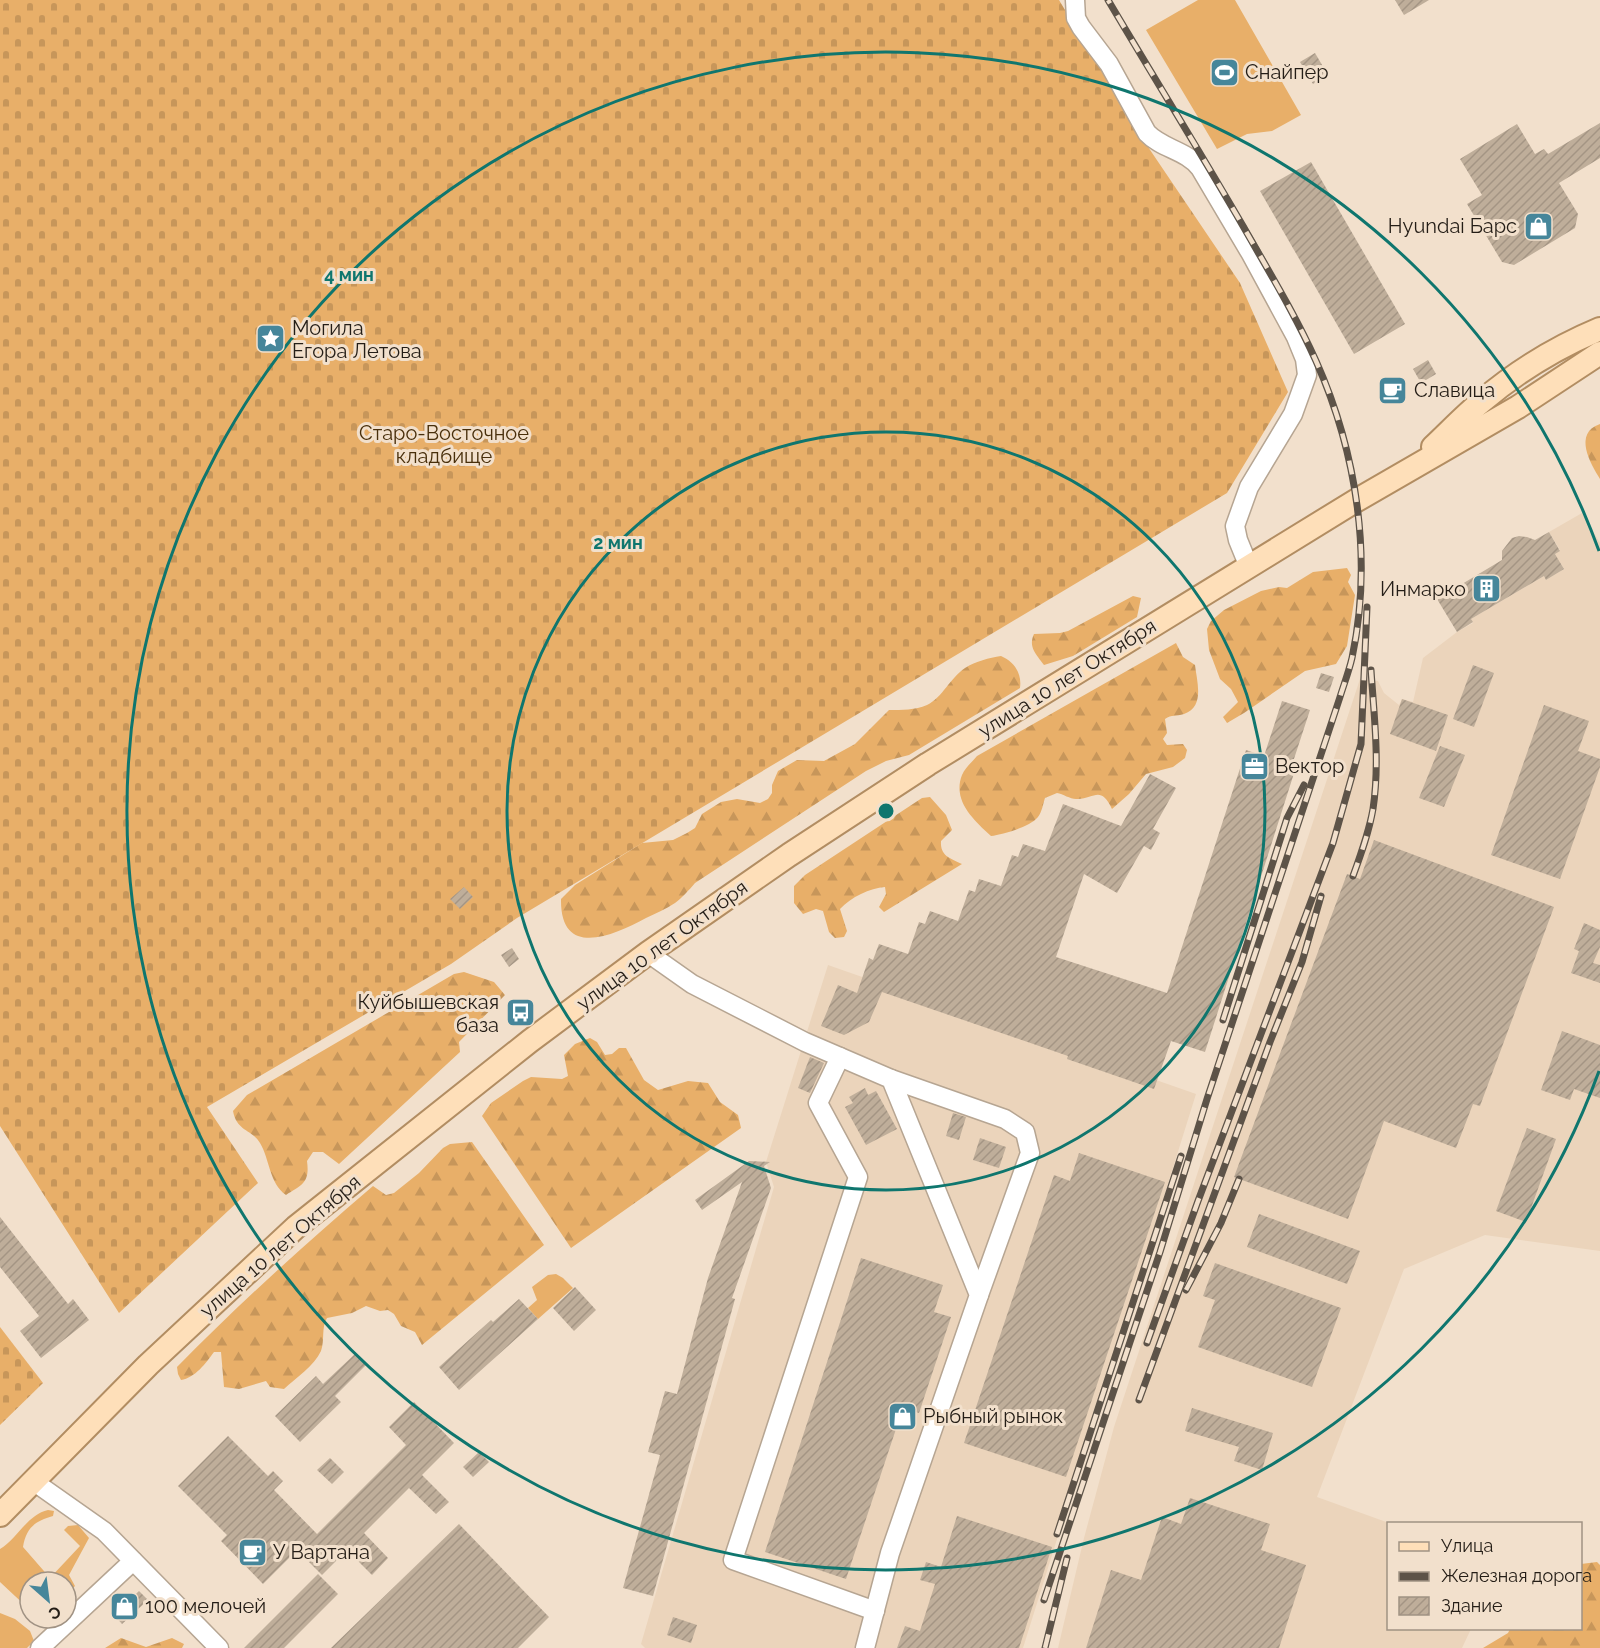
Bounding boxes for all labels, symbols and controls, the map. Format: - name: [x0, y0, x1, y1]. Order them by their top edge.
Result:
- sports icon: Снайпер: [1208, 56, 1240, 88]
- place label: Снайпер: [1245, 60, 1329, 84]
- shop icon: Hyundai Барс: [1522, 210, 1554, 242]
- place label: Hyundai Барс: [1388, 214, 1517, 238]
- text: 4 мин: [324, 264, 374, 285]
- place label: Могила Егора Летова: [292, 316, 422, 363]
- place icon: Могила Егора Летова: [255, 323, 287, 355]
- cafe icon: Славица: [1377, 374, 1409, 406]
- place label: Славица: [1414, 378, 1495, 402]
- park label: Старо-Восточное кладбище: [359, 421, 529, 468]
- text: 2 мин: [593, 532, 643, 553]
- building icon: Инмарко: [1471, 573, 1503, 605]
- place label: Инмарко: [1380, 577, 1466, 601]
- street label: улица 10 лет Октября: [974, 613, 1160, 743]
- office icon: Вектор: [1238, 750, 1270, 782]
- place label: Вектор: [1275, 754, 1344, 778]
- centre of rings: [876, 801, 896, 821]
- street label: улица 10 лет Октября: [572, 875, 752, 1015]
- place label: Куйбышевская база: [358, 990, 499, 1037]
- bus stop icon: Куйбышевская база: [504, 997, 536, 1029]
- street label: улица 10 лет Октября: [195, 1170, 365, 1322]
- shop icon: Рыбный рынок: [886, 1400, 918, 1432]
- place label: Рыбный рынок: [923, 1404, 1063, 1428]
- legend: [1387, 1522, 1582, 1630]
- text: Улица: [1441, 1535, 1493, 1556]
- cafe icon: У Вартана: [236, 1536, 268, 1568]
- place label: У Вартана: [273, 1540, 370, 1564]
- text: Железная дорога: [1441, 1565, 1592, 1586]
- north arrow: [18, 1570, 78, 1630]
- shop icon: 100 мелочей: [108, 1590, 140, 1622]
- place label: 100 мелочей: [145, 1594, 266, 1618]
- text: Здание: [1441, 1595, 1503, 1616]
- text: С: [45, 1602, 64, 1624]

